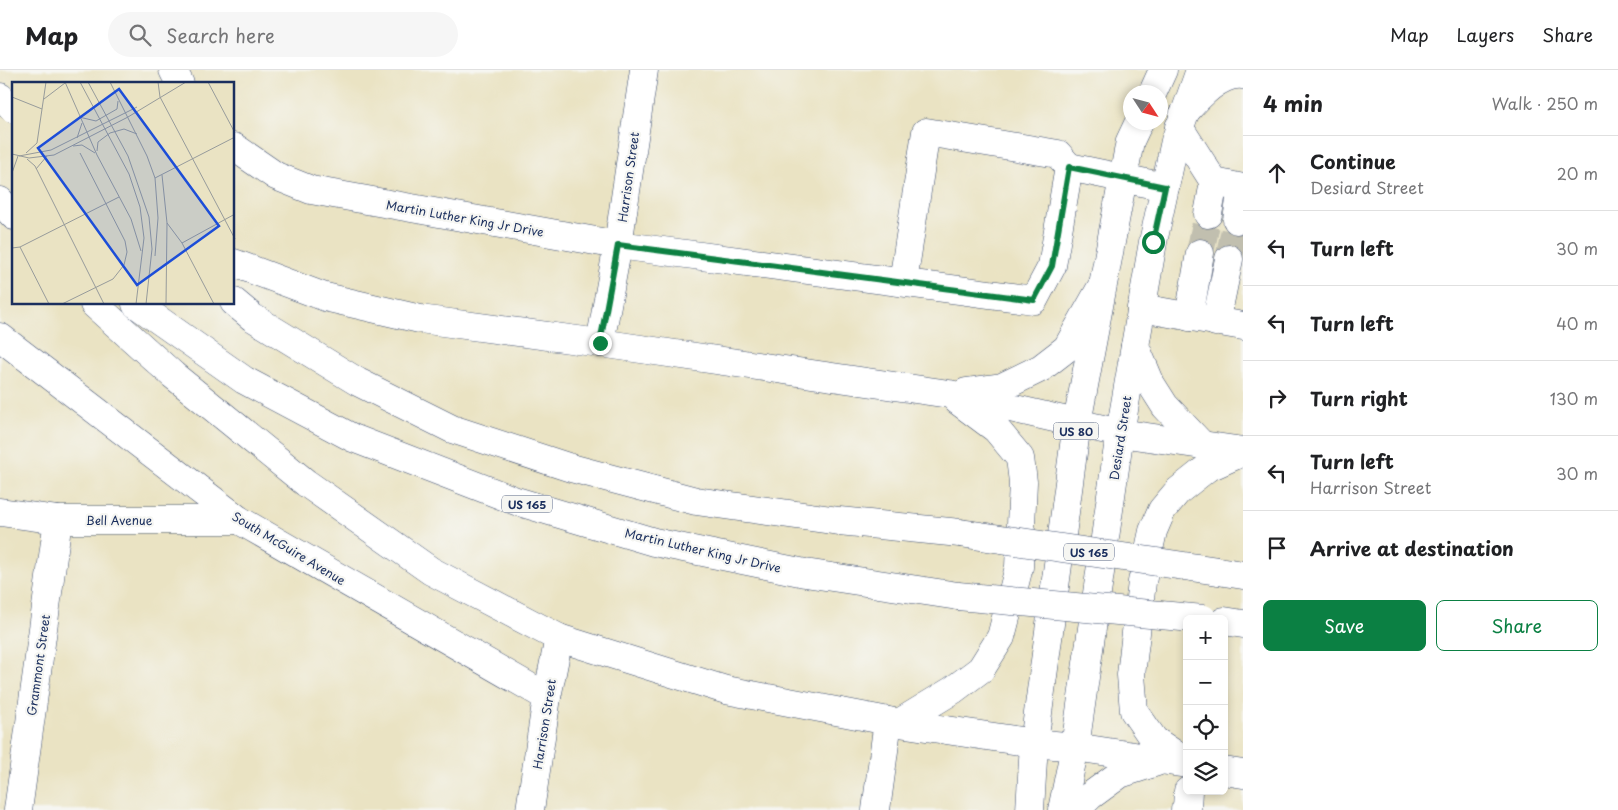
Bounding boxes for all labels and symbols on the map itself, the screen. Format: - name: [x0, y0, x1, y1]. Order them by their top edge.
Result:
- inset map: [12, 82, 235, 305]
- north arrow: [1123, 85, 1168, 130]
- street label: Harrison Street: [613, 131, 643, 223]
- street label: Martin Luther King Jr Drive: [385, 195, 545, 241]
- route start: [1142, 231, 1165, 254]
- route end: [589, 332, 612, 355]
- street label: Desiard Street: [1104, 394, 1136, 482]
- road number: US 80: [1054, 422, 1098, 440]
- road number: US 165: [502, 496, 552, 512]
- street label: South McGuire Avenue: [229, 507, 349, 589]
- street label: Bell Avenue: [86, 511, 153, 529]
- street label: Martin Luther King Jr Drive: [623, 523, 783, 577]
- road number: US 165: [1064, 544, 1114, 561]
- street label: Grammont Street: [22, 613, 54, 717]
- street label: Harrison Street: [528, 678, 560, 770]

